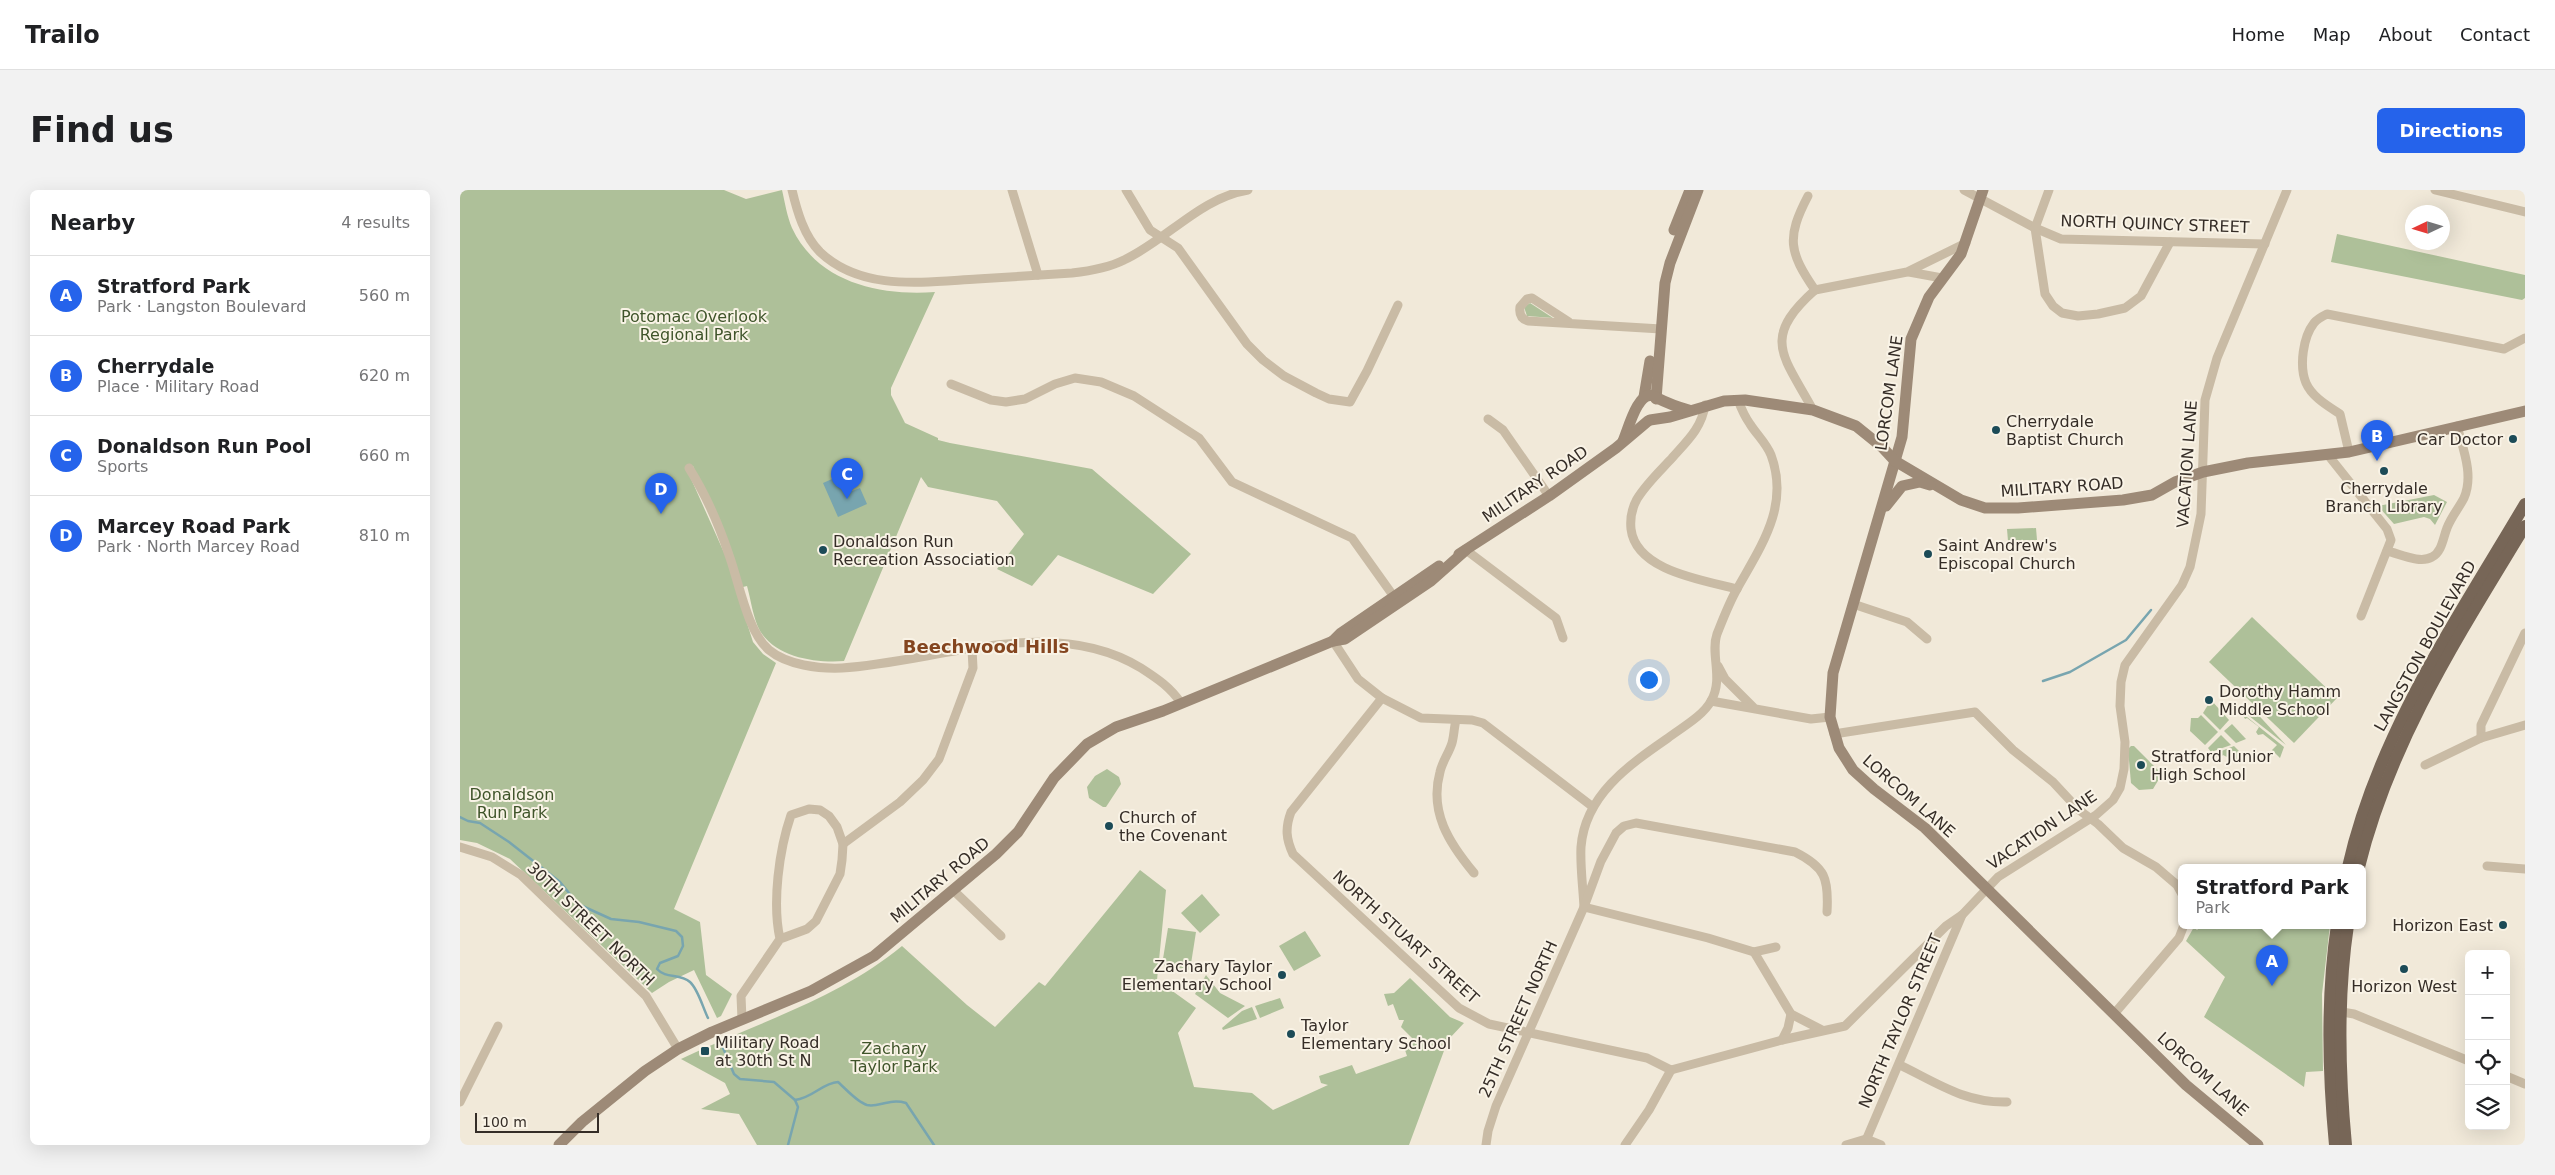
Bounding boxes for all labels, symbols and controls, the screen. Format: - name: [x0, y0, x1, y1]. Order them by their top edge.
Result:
- text: Trailo: [25, 21, 100, 49]
- text: Home: [2232, 24, 2285, 45]
- text: Map: [2313, 24, 2351, 45]
- text: About: [2379, 24, 2432, 45]
- text: Contact: [2460, 24, 2530, 45]
- button: Directions: [2377, 108, 2525, 153]
- text: Find us: [30, 110, 174, 150]
- north arrow: [2405, 205, 2450, 250]
- text: Nearby: [50, 211, 135, 235]
- street label: NORTH QUINCY STREET: [2060, 211, 2250, 237]
- text: 4 results: [341, 213, 410, 232]
- text: Stratford Park: [97, 275, 250, 297]
- text: A: [60, 286, 72, 305]
- text: 560 m: [359, 286, 410, 305]
- text: Park · Langston Boulevard: [97, 297, 306, 316]
- park label: Potomac Overlook Regional Park: [621, 307, 768, 344]
- street label: LORCOM LANE: [1872, 334, 1906, 452]
- text: Cherrydale: [97, 355, 214, 377]
- text: B: [60, 366, 72, 385]
- text: 620 m: [359, 366, 410, 385]
- text: Place · Military Road: [97, 377, 259, 396]
- street label: VACATION LANE: [2173, 400, 2201, 528]
- place label: Cherrydale Baptist Church: [2006, 412, 2124, 449]
- pin: B: [2361, 420, 2393, 461]
- marker: Cherrydale Baptist Church: [1990, 424, 2002, 436]
- place label: Car Doctor: [2417, 430, 2503, 449]
- marker: Car Doctor: [2507, 433, 2519, 445]
- text: Donaldson Run Pool: [97, 435, 312, 457]
- street label: MILITARY ROAD: [1479, 442, 1591, 526]
- text: C: [60, 446, 72, 465]
- text: 660 m: [359, 446, 410, 465]
- text: Sports: [97, 457, 148, 476]
- pin: C: [831, 458, 863, 499]
- marker: Cherrydale Branch Library: [2378, 465, 2390, 477]
- pin: D: [645, 473, 677, 514]
- street label: MILITARY ROAD: [2000, 473, 2124, 501]
- place label: Cherrydale Branch Library: [2325, 479, 2443, 516]
- text: Marcey Road Park: [97, 515, 290, 537]
- text: D: [59, 526, 73, 545]
- text: 810 m: [359, 526, 410, 545]
- place label: Donaldson Run Recreation Association: [833, 532, 1015, 569]
- place label: Saint Andrew's Episcopal Church: [1938, 536, 2076, 573]
- text: Park · North Marcey Road: [97, 537, 300, 556]
- marker: Donaldson Run Recreation Association: [817, 544, 829, 556]
- marker: Saint Andrew's Episcopal Church: [1922, 548, 1934, 560]
- street label: LANGSTON BOULEVARD: [2370, 557, 2480, 735]
- district label: Beechwood Hills: [903, 636, 1069, 657]
- your location: [1636, 667, 1662, 693]
- place label: Dorothy Hamm Middle School: [2219, 682, 2341, 719]
- marker: Dorothy Hamm Middle School: [2203, 694, 2215, 706]
- place label: Stratford Junior High School: [2151, 747, 2273, 784]
- street label: LORCOM LANE: [1859, 751, 1959, 841]
- marker: Stratford Junior High School: [2135, 759, 2147, 771]
- park label: Donaldson Run Park: [470, 785, 554, 822]
- street label: VACATION LANE: [1984, 786, 2100, 874]
- place label: Church of the Covenant: [1119, 808, 1227, 845]
- marker: Church of the Covenant: [1103, 820, 1115, 832]
- street label: MILITARY ROAD: [887, 833, 993, 927]
- street label: 30TH STREET NORTH: [523, 858, 659, 990]
- popup: [2178, 864, 2366, 929]
- street label: NORTH STUART STREET: [1329, 866, 1483, 1008]
- text: Stratford Park: [2195, 876, 2349, 898]
- text: Park: [2195, 898, 2230, 917]
- place label: Horizon East: [2392, 916, 2493, 935]
- marker: Horizon East: [2497, 919, 2509, 931]
- street label: NORTH TAYLOR STREET: [1855, 931, 1945, 1111]
- street label: 25TH STREET NORTH: [1475, 938, 1561, 1100]
- pin: A: [2256, 945, 2288, 986]
- map controls: [2465, 950, 2510, 1130]
- button: +: [2465, 950, 2510, 995]
- place label: Zachary Taylor Elementary School: [1122, 957, 1272, 994]
- marker: Horizon West: [2398, 963, 2410, 975]
- marker: Zachary Taylor Elementary School: [1276, 969, 1288, 981]
- place label: Horizon West: [2351, 977, 2457, 996]
- button: −: [2465, 995, 2510, 1040]
- place label: Taylor Elementary School: [1300, 1016, 1451, 1053]
- marker: Taylor Elementary School: [1285, 1028, 1297, 1040]
- street label: LORCOM LANE: [2153, 1028, 2253, 1120]
- place label: Military Road at 30th St N: [715, 1033, 820, 1070]
- park label: Zachary Taylor Park: [850, 1039, 938, 1076]
- button: locate: [2465, 1040, 2510, 1085]
- marker: Military Road at 30th St N: [699, 1045, 711, 1057]
- button: layers: [2465, 1085, 2510, 1130]
- scale bar: [475, 1110, 599, 1133]
- text: 100 m: [482, 1114, 527, 1130]

